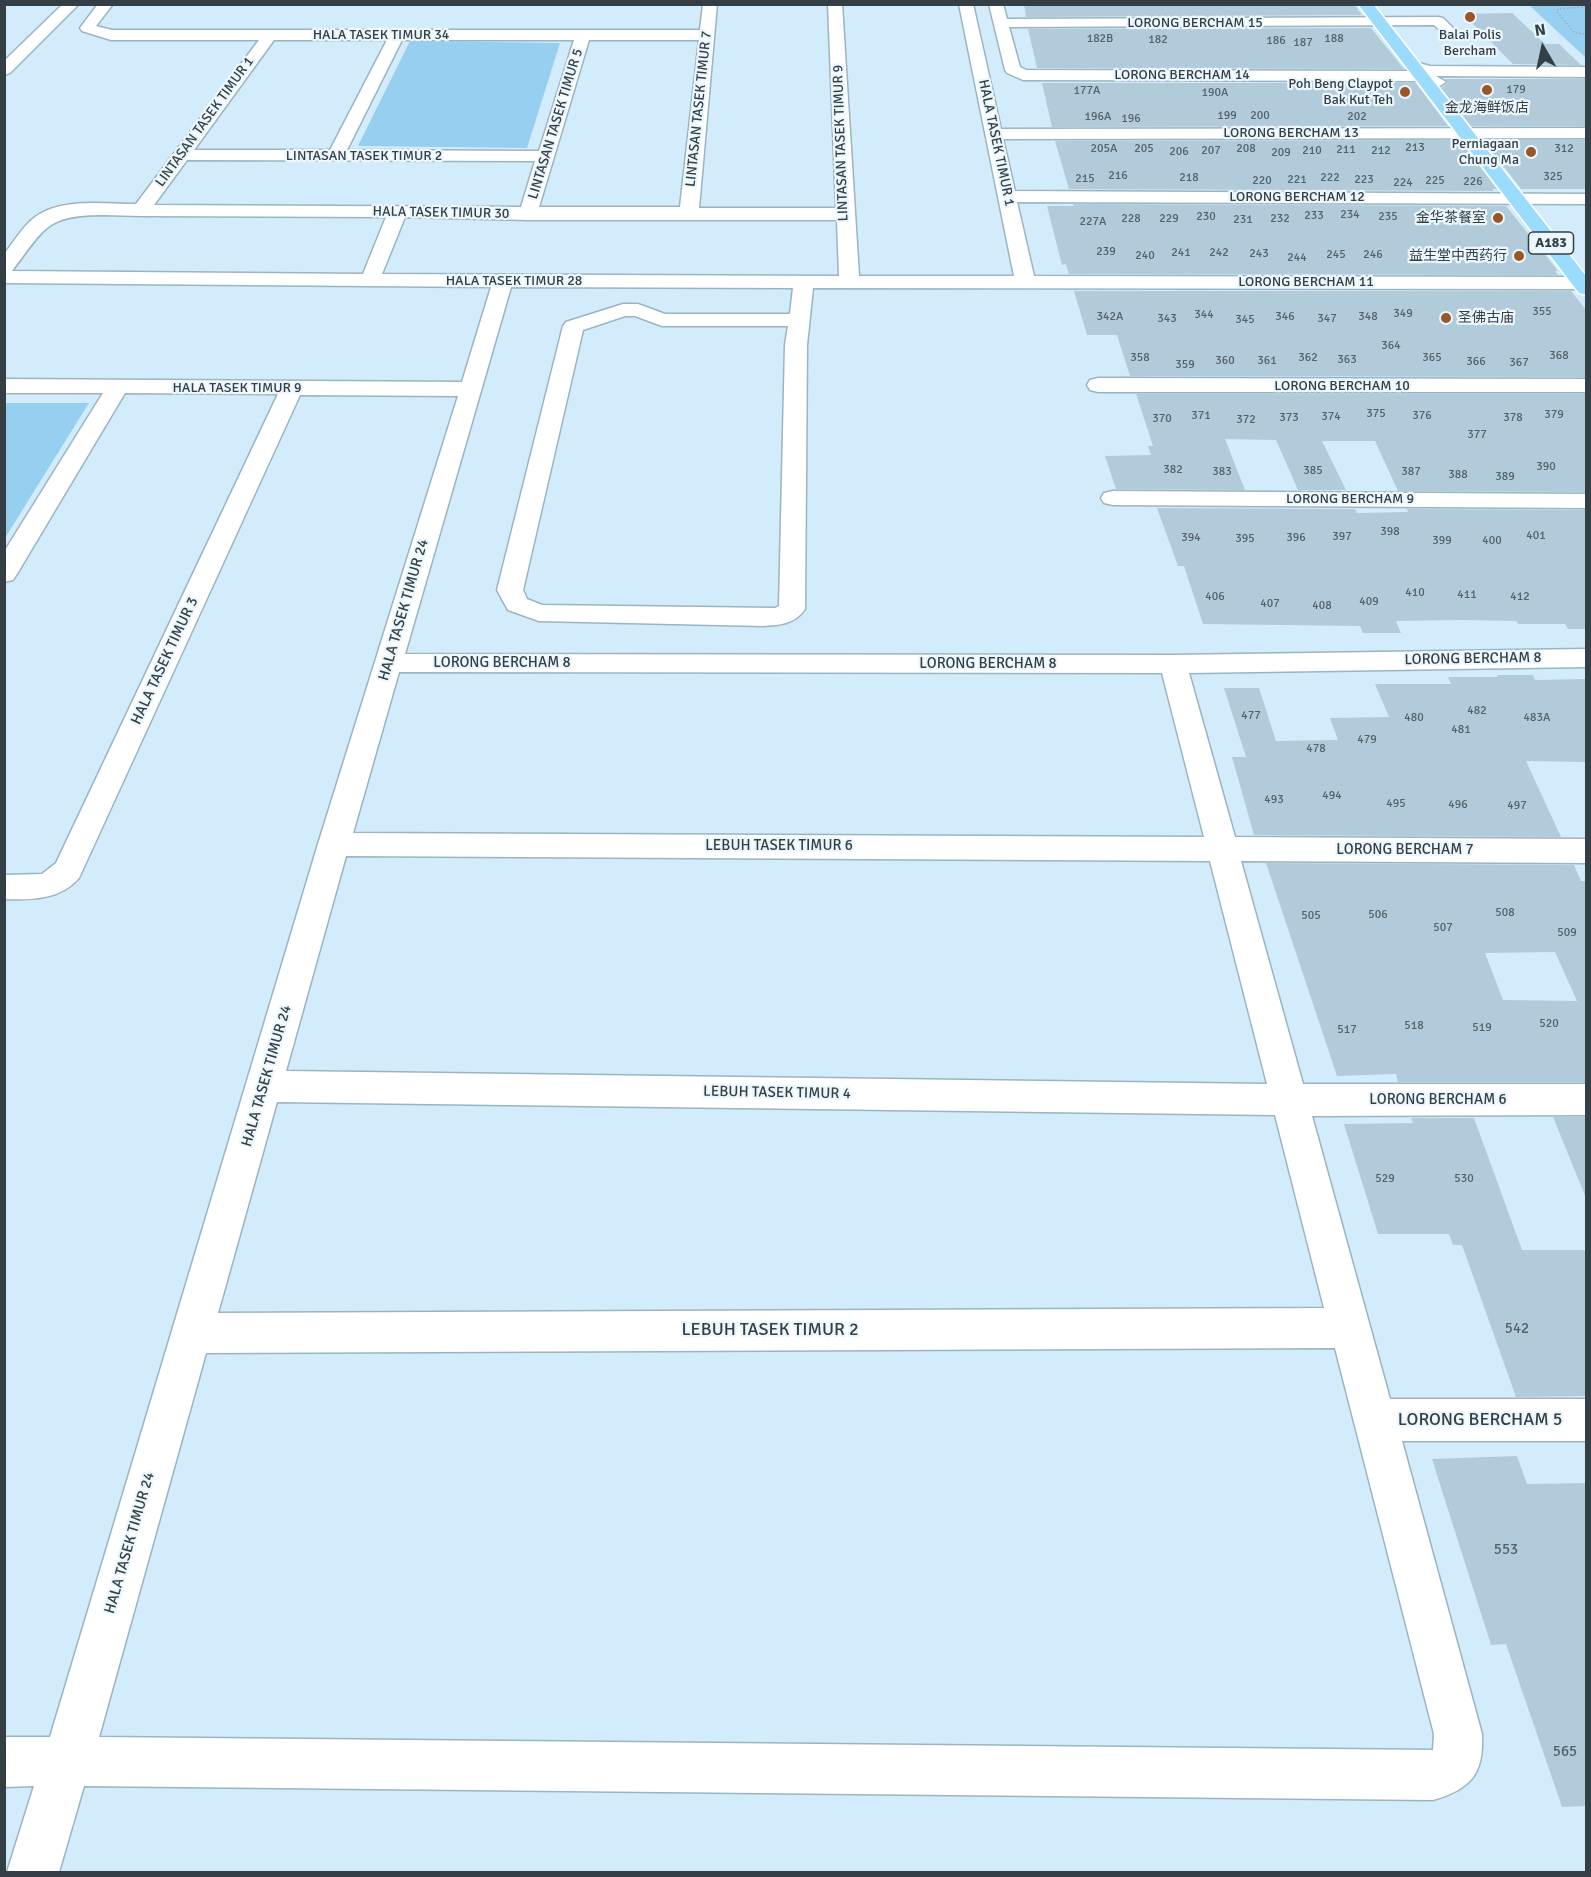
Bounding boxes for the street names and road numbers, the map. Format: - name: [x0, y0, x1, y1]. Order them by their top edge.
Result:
- street label: LORONG BERCHAM 15: [1127, 15, 1263, 31]
- street label: HALA TASEK TIMUR 34: [313, 27, 449, 43]
- street label: LINTASAN TASEK TIMUR 7: [682, 30, 716, 188]
- street label: LINTASAN TASEK TIMUR 5: [525, 47, 587, 201]
- street label: LINTASAN TASEK TIMUR 1: [152, 54, 258, 190]
- street label: LINTASAN TASEK TIMUR 9: [830, 64, 852, 222]
- street label: LORONG BERCHAM 14: [1114, 67, 1250, 83]
- street label: HALA TASEK TIMUR 1: [974, 78, 1018, 208]
- street label: LORONG BERCHAM 13: [1223, 125, 1359, 141]
- street label: LINTASAN TASEK TIMUR 2: [286, 148, 442, 164]
- street label: LORONG BERCHAM 12: [1229, 189, 1365, 205]
- street label: HALA TASEK TIMUR 30: [372, 203, 510, 223]
- road number: A183: [1528, 232, 1574, 254]
- street label: HALA TASEK TIMUR 28: [446, 273, 582, 289]
- street label: LORONG BERCHAM 11: [1238, 274, 1374, 290]
- street label: LORONG BERCHAM 10: [1274, 378, 1410, 394]
- street label: HALA TASEK TIMUR 9: [172, 380, 302, 396]
- street label: LORONG BERCHAM 9: [1286, 491, 1414, 507]
- street label: HALA TASEK TIMUR 24: [375, 537, 433, 683]
- street label: HALA TASEK TIMUR 3: [128, 594, 202, 728]
- street label: LORONG BERCHAM 8: [1404, 649, 1542, 669]
- street label: LORONG BERCHAM 8: [433, 654, 571, 672]
- street label: LORONG BERCHAM 8: [919, 655, 1057, 673]
- street label: LEBUH TASEK TIMUR 6: [705, 837, 853, 855]
- street label: LORONG BERCHAM 7: [1336, 841, 1474, 859]
- street label: HALA TASEK TIMUR 24: [238, 1003, 296, 1149]
- street label: LEBUH TASEK TIMUR 4: [703, 1083, 851, 1103]
- street label: LORONG BERCHAM 6: [1369, 1091, 1507, 1109]
- street label: LEBUH TASEK TIMUR 2: [681, 1319, 859, 1341]
- street label: LORONG BERCHAM 5: [1398, 1409, 1562, 1431]
- street label: HALA TASEK TIMUR 24: [101, 1470, 159, 1616]

